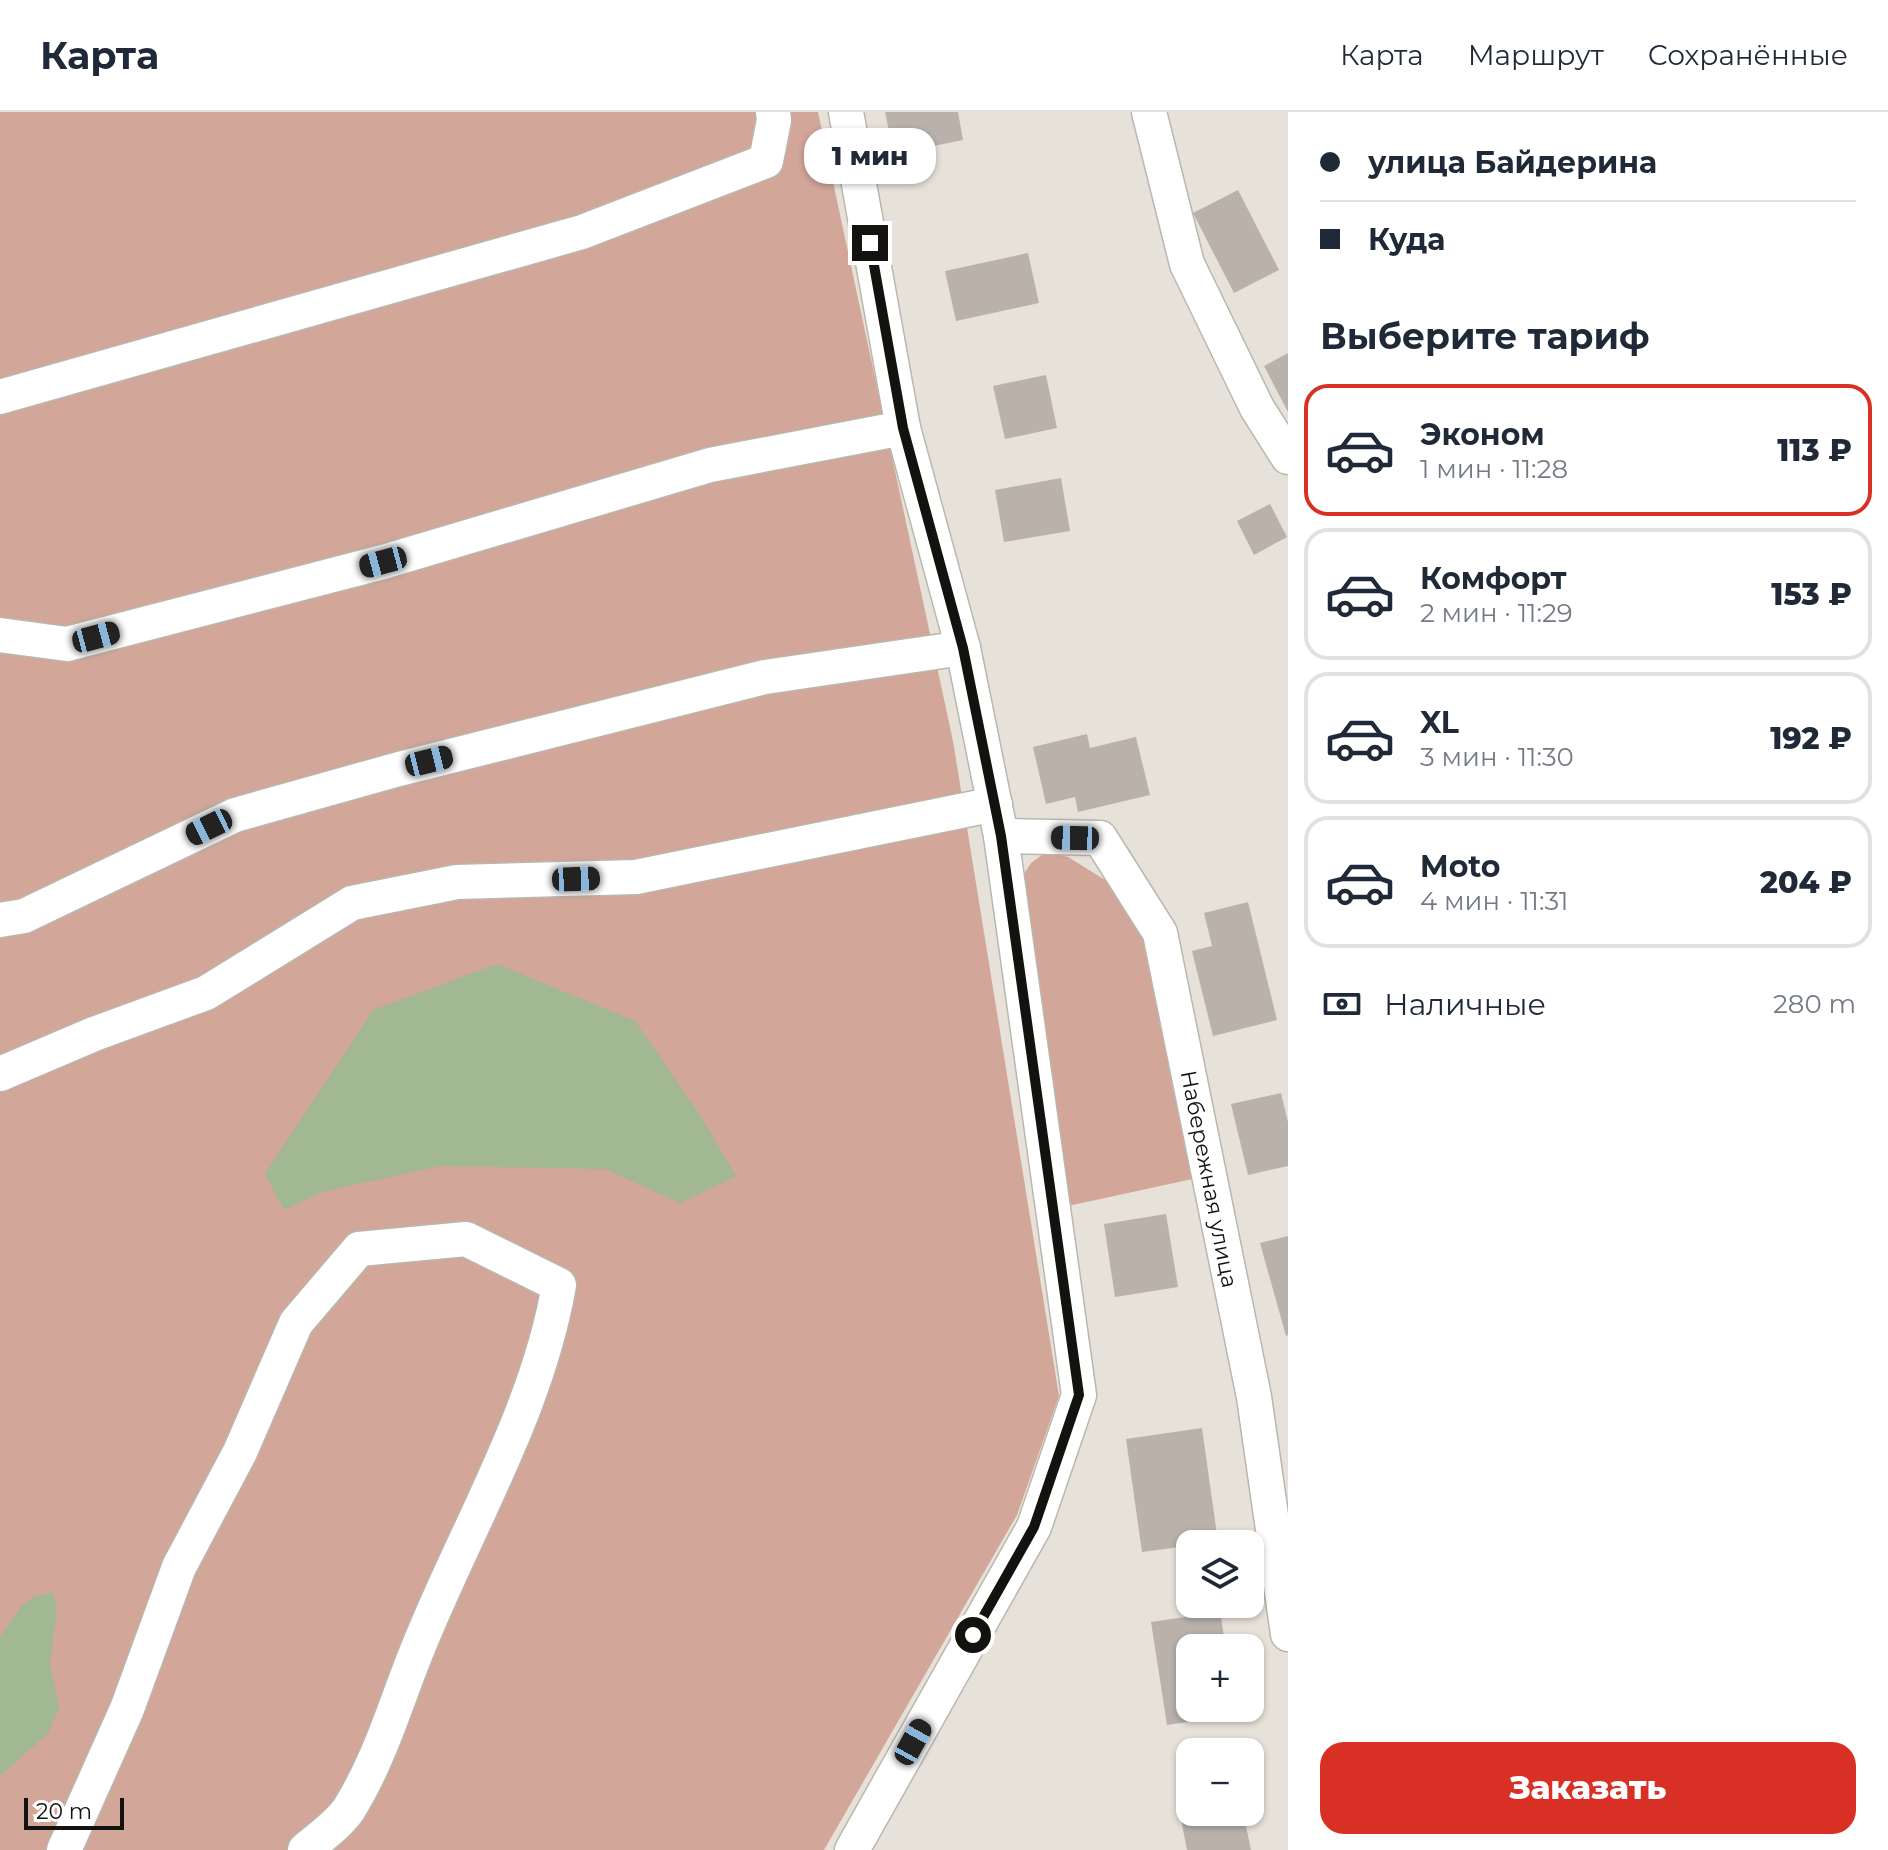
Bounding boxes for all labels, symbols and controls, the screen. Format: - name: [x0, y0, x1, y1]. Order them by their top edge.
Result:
- text: Карта: [40, 32, 159, 79]
- text: Карта: [1340, 38, 1424, 72]
- text: Маршрут: [1468, 38, 1604, 72]
- text: Сохранённые: [1648, 38, 1848, 72]
- callout: 1 мин: [804, 127, 936, 183]
- text: 1 мин: [832, 140, 908, 172]
- text: улица Байдерина: [1368, 144, 1657, 181]
- text: Куда: [1368, 221, 1445, 258]
- route end: [852, 225, 888, 261]
- text: Выберите тариф: [1320, 314, 1650, 358]
- icon: car: [1324, 414, 1396, 486]
- text: Эконом: [1420, 416, 1545, 453]
- text: 113 ₽: [1777, 432, 1852, 469]
- text: 1 мин · 11:28: [1420, 453, 1568, 485]
- car: [357, 544, 409, 580]
- icon: car: [1324, 558, 1396, 630]
- text: Комфорт: [1420, 560, 1567, 597]
- text: 153 ₽: [1771, 576, 1852, 613]
- text: 2 мин · 11:29: [1420, 597, 1573, 629]
- car: [70, 619, 122, 655]
- icon: car: [1324, 702, 1396, 774]
- text: XL: [1420, 704, 1459, 741]
- text: 192 ₽: [1770, 720, 1852, 757]
- text: 3 мин · 11:30: [1420, 741, 1574, 773]
- car: [403, 744, 455, 778]
- car: [182, 806, 236, 848]
- car: [1051, 826, 1099, 850]
- icon: car: [1324, 846, 1396, 918]
- text: Moto: [1420, 848, 1501, 885]
- text: 204 ₽: [1760, 864, 1852, 901]
- car: [552, 866, 600, 892]
- text: 4 мин · 11:31: [1420, 885, 1569, 917]
- icon: cash: [1320, 982, 1364, 1026]
- text: Наличные: [1384, 986, 1546, 1023]
- text: 280 m: [1773, 988, 1856, 1020]
- street label: Набережная улица: [1175, 1068, 1243, 1290]
- map controls: [1176, 1530, 1264, 1826]
- button: layers: [1176, 1530, 1264, 1618]
- route start: [955, 1617, 991, 1653]
- button: +: [1176, 1634, 1264, 1722]
- car: [891, 1715, 935, 1769]
- button: −: [1176, 1738, 1264, 1826]
- button: Заказать: [1320, 1742, 1856, 1834]
- scale bar: [24, 1794, 124, 1830]
- text: 20 m: [36, 1798, 92, 1825]

